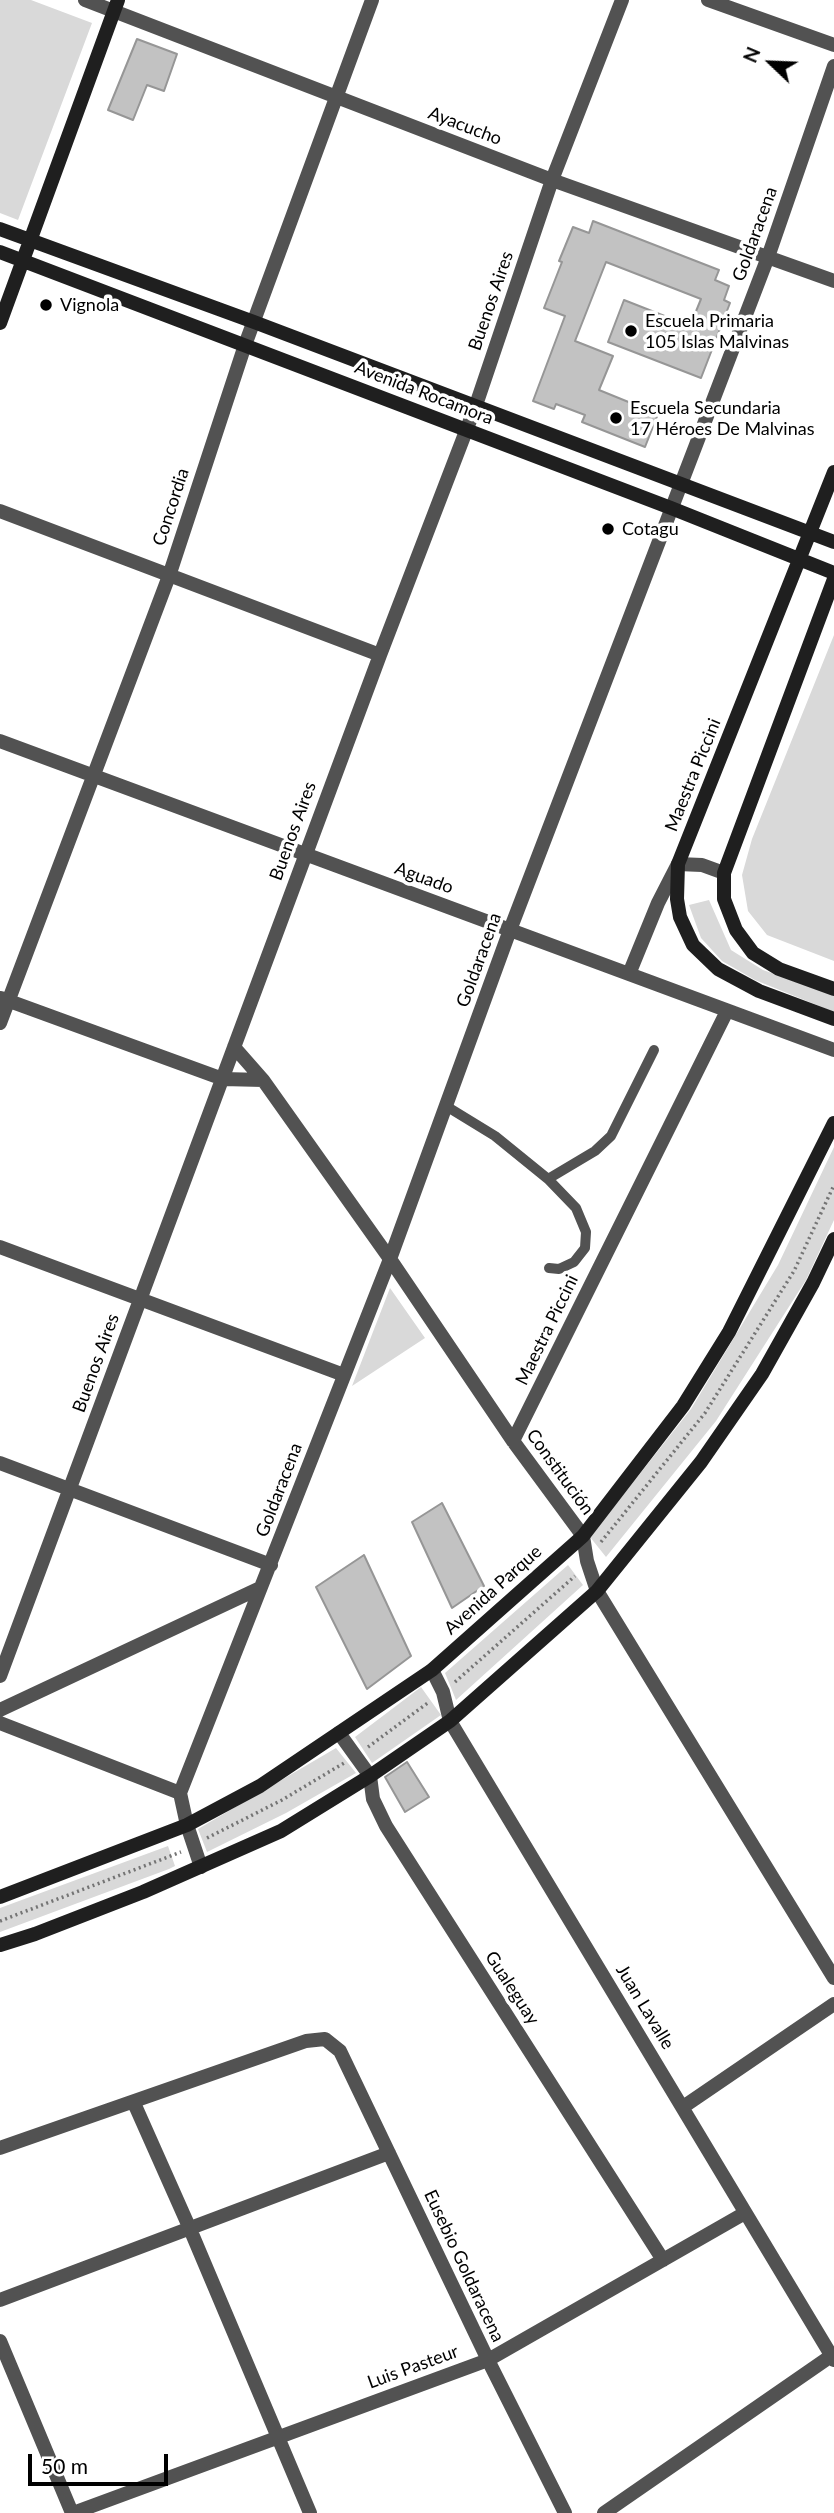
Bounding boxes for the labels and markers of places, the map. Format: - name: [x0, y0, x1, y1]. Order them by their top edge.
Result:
- place label: Vignola: [60, 294, 119, 316]
- marker: Vignola: [38, 297, 54, 313]
- place label: Escuela Primaria 105 Islas Malvinas: [645, 310, 789, 352]
- marker: Escuela Primaria 105 Islas Malvinas: [623, 323, 639, 339]
- place label: Escuela Secundaria 17 Héroes De Malvinas: [630, 397, 814, 440]
- marker: Escuela Secundaria 17 Héroes De Malvinas: [608, 410, 624, 426]
- place label: Cotagu: [622, 518, 679, 540]
- marker: Cotagu: [600, 521, 616, 537]

